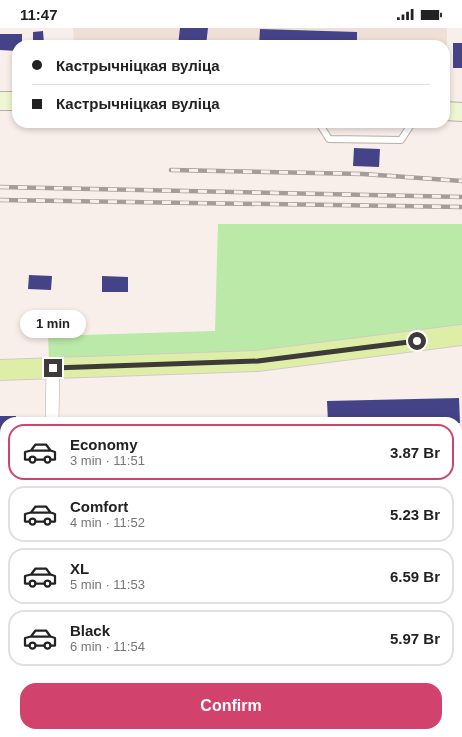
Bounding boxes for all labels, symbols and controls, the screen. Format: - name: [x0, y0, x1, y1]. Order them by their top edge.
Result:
- text: 11:47: [20, 6, 58, 23]
- text: Кастрычніцкая вуліца: [56, 57, 220, 74]
- text: Кастрычніцкая вуліца: [56, 95, 220, 112]
- callout: 1 min: [20, 310, 86, 338]
- text: 1 min: [36, 316, 70, 331]
- route start: [408, 332, 426, 350]
- route end: [44, 359, 62, 377]
- icon: car: [22, 434, 58, 470]
- text: Economy: [70, 436, 138, 453]
- text: 3.87 Br: [390, 444, 440, 461]
- text: 3 min · 11:51: [70, 453, 145, 468]
- icon: car: [22, 496, 58, 532]
- text: Comfort: [70, 498, 128, 515]
- text: 5.23 Br: [390, 506, 440, 523]
- text: 4 min · 11:52: [70, 515, 145, 530]
- icon: car: [22, 558, 58, 594]
- text: XL: [70, 560, 89, 577]
- text: 6.59 Br: [390, 568, 440, 585]
- text: 5 min · 11:53: [70, 577, 145, 592]
- icon: car: [22, 620, 58, 656]
- text: Black: [70, 622, 110, 639]
- text: 5.97 Br: [390, 630, 440, 647]
- text: 6 min · 11:54: [70, 639, 145, 654]
- button: Confirm: [20, 683, 442, 729]

